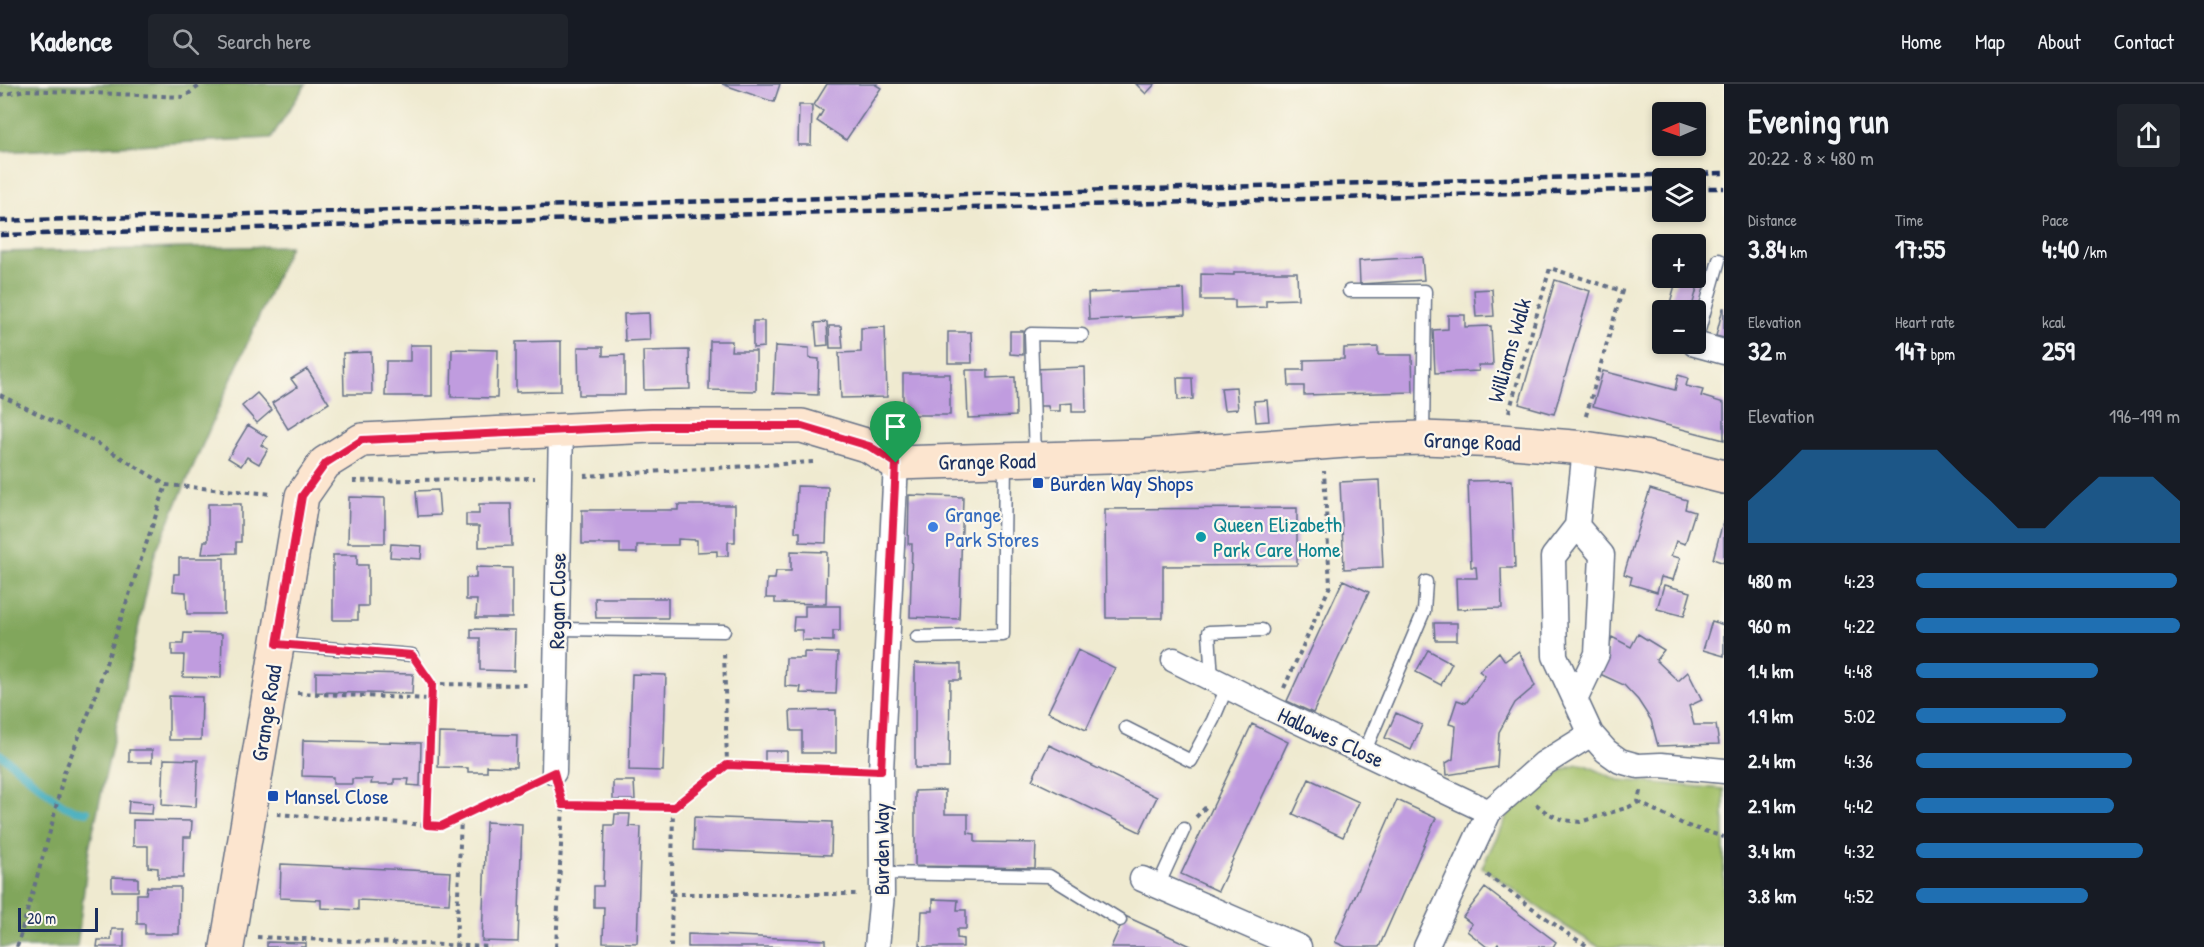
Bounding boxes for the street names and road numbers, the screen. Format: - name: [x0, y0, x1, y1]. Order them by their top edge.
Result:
- street label: Williams Walk: [1480, 294, 1538, 406]
- street label: Grange Road: [1423, 424, 1522, 458]
- street label: Grange Road: [938, 445, 1036, 477]
- street label: Regan Close: [541, 552, 573, 649]
- street label: Grange Road: [244, 662, 288, 763]
- street label: Hallowes Close: [1273, 699, 1389, 775]
- street label: Burden Way: [866, 803, 896, 895]

